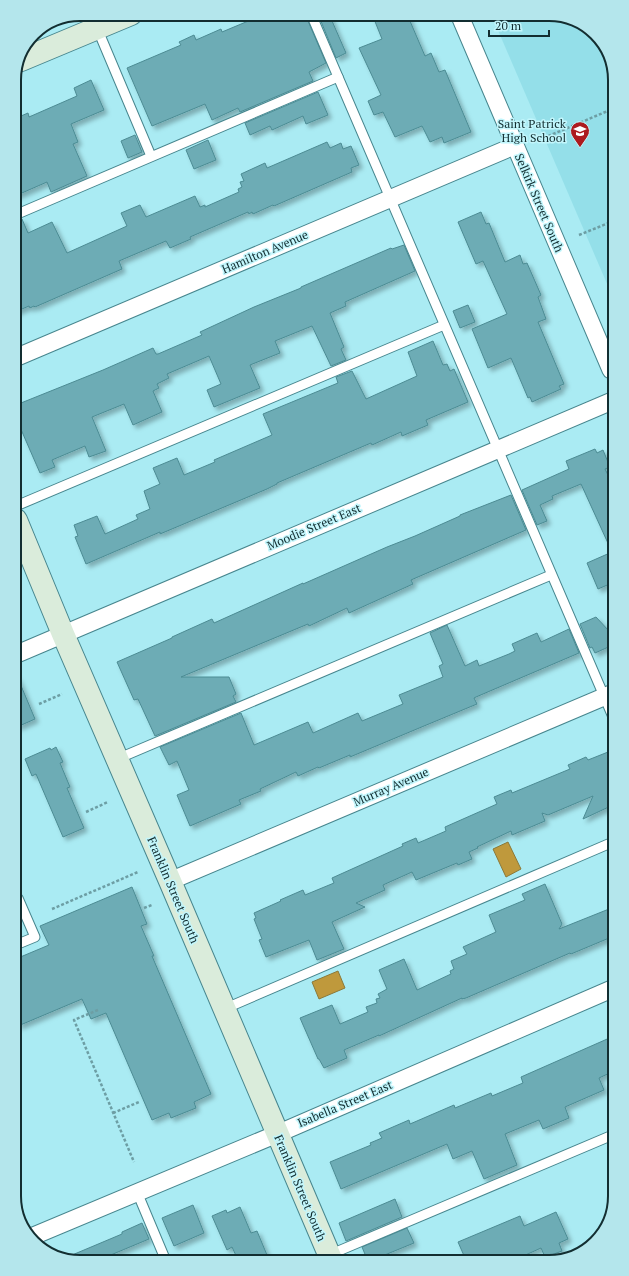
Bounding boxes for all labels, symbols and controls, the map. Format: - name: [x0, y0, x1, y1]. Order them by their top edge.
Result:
- scale bar: [489, 12, 549, 38]
- text: 20 m: [495, 18, 522, 33]
- place label: Saint Patrick High School: [498, 116, 567, 145]
- school or university icon: Saint Patrick High School: [569, 120, 591, 148]
- street label: Selkirk Street South: [512, 151, 567, 255]
- street label: Hamilton Avenue: [219, 227, 310, 277]
- street label: Moodie Street East: [265, 500, 364, 553]
- street label: Murray Avenue: [351, 764, 431, 809]
- street label: Franklin Street South: [144, 834, 203, 945]
- street label: Isabella Street East: [295, 1077, 395, 1130]
- street label: Franklin Street South: [271, 1132, 330, 1243]

